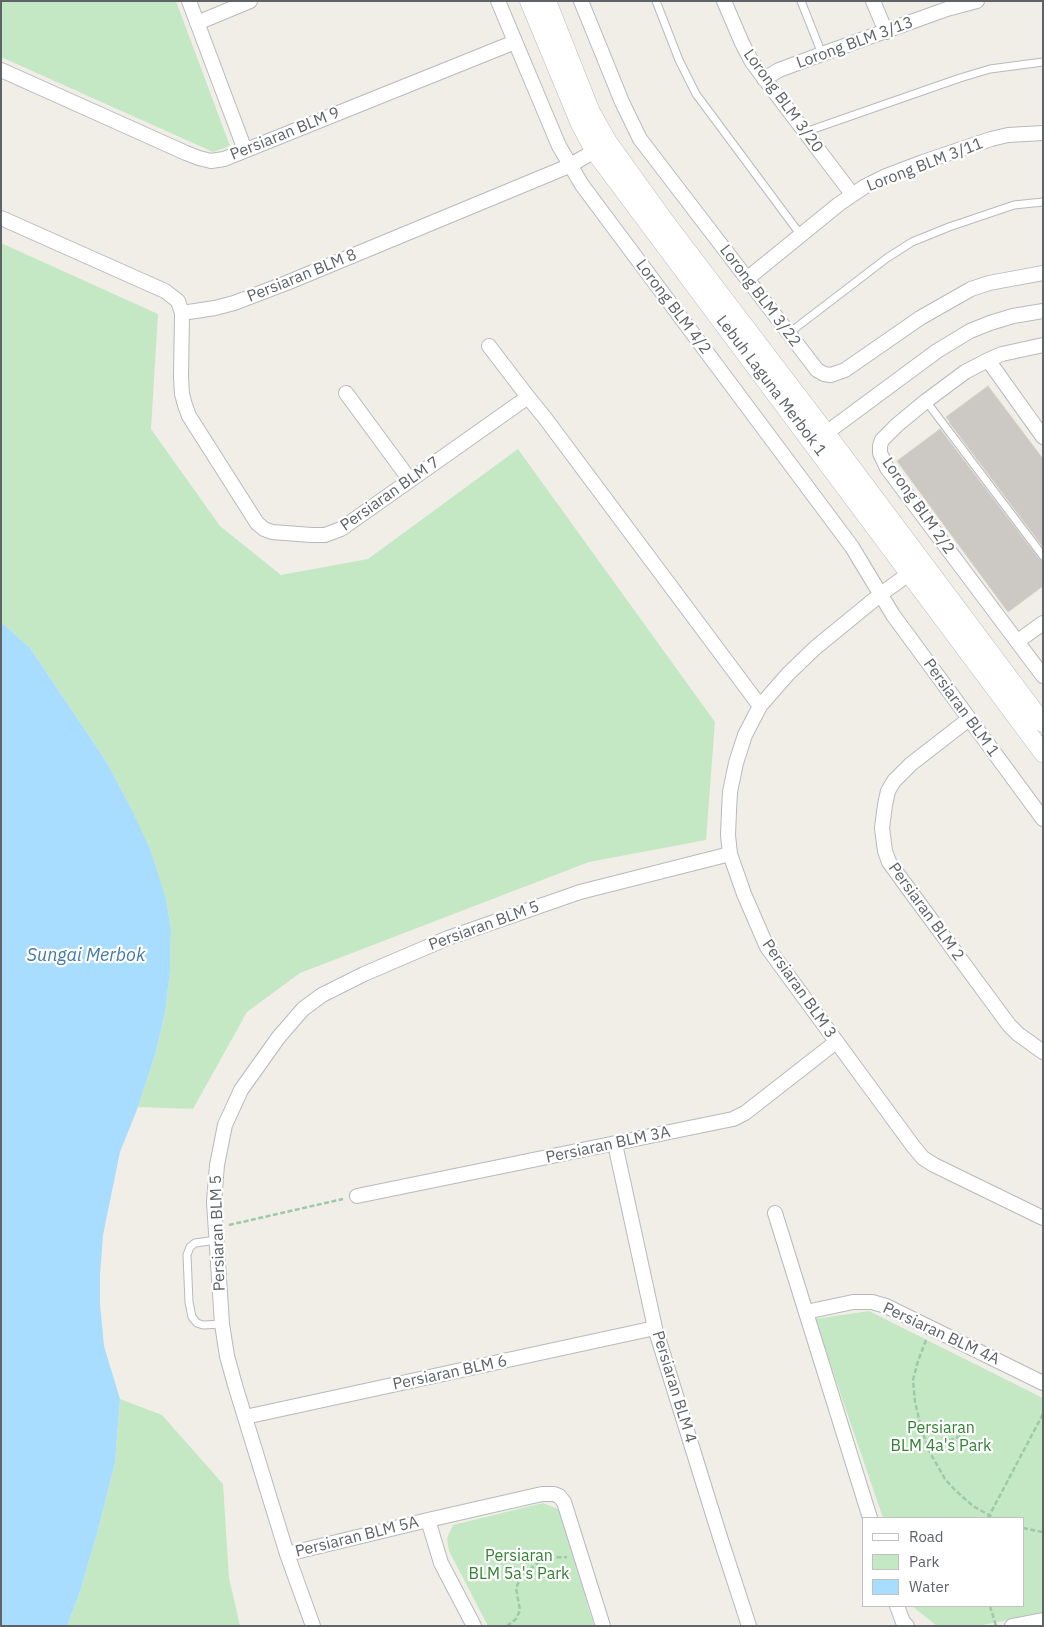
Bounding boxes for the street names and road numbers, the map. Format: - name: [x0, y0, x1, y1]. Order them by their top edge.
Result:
- street label: Lorong BLM 3/13: [794, 13, 916, 73]
- street label: Lorong BLM 3/20: [739, 46, 827, 156]
- street label: Persiaran BLM 9: [227, 103, 343, 165]
- street label: Lorong BLM 3/11: [864, 134, 986, 196]
- street label: Lorong BLM 3/22: [715, 241, 805, 351]
- street label: Persiaran BLM 8: [244, 245, 360, 307]
- street label: Lorong BLM 4/2: [631, 256, 715, 358]
- street label: Lebuh Laguna Merbok 1: [712, 312, 830, 460]
- street label: Persiaran BLM 7: [337, 453, 443, 535]
- street label: Lorong BLM 2/2: [878, 454, 958, 558]
- street label: Persiaran BLM 1: [919, 655, 1003, 761]
- street label: Persiaran BLM 2: [884, 859, 968, 965]
- street label: Persiaran BLM 5: [426, 897, 542, 955]
- street label: Persiaran BLM 3: [758, 936, 840, 1042]
- street label: Persiaran BLM 3A: [544, 1122, 672, 1168]
- street label: Persiaran BLM 5: [206, 1174, 230, 1292]
- street label: Persiaran BLM 4A: [880, 1299, 1002, 1369]
- street label: Persiaran BLM 4: [648, 1329, 700, 1445]
- street label: Persiaran BLM 6: [391, 1352, 509, 1394]
- street label: Persiaran BLM 5A: [293, 1512, 421, 1562]

